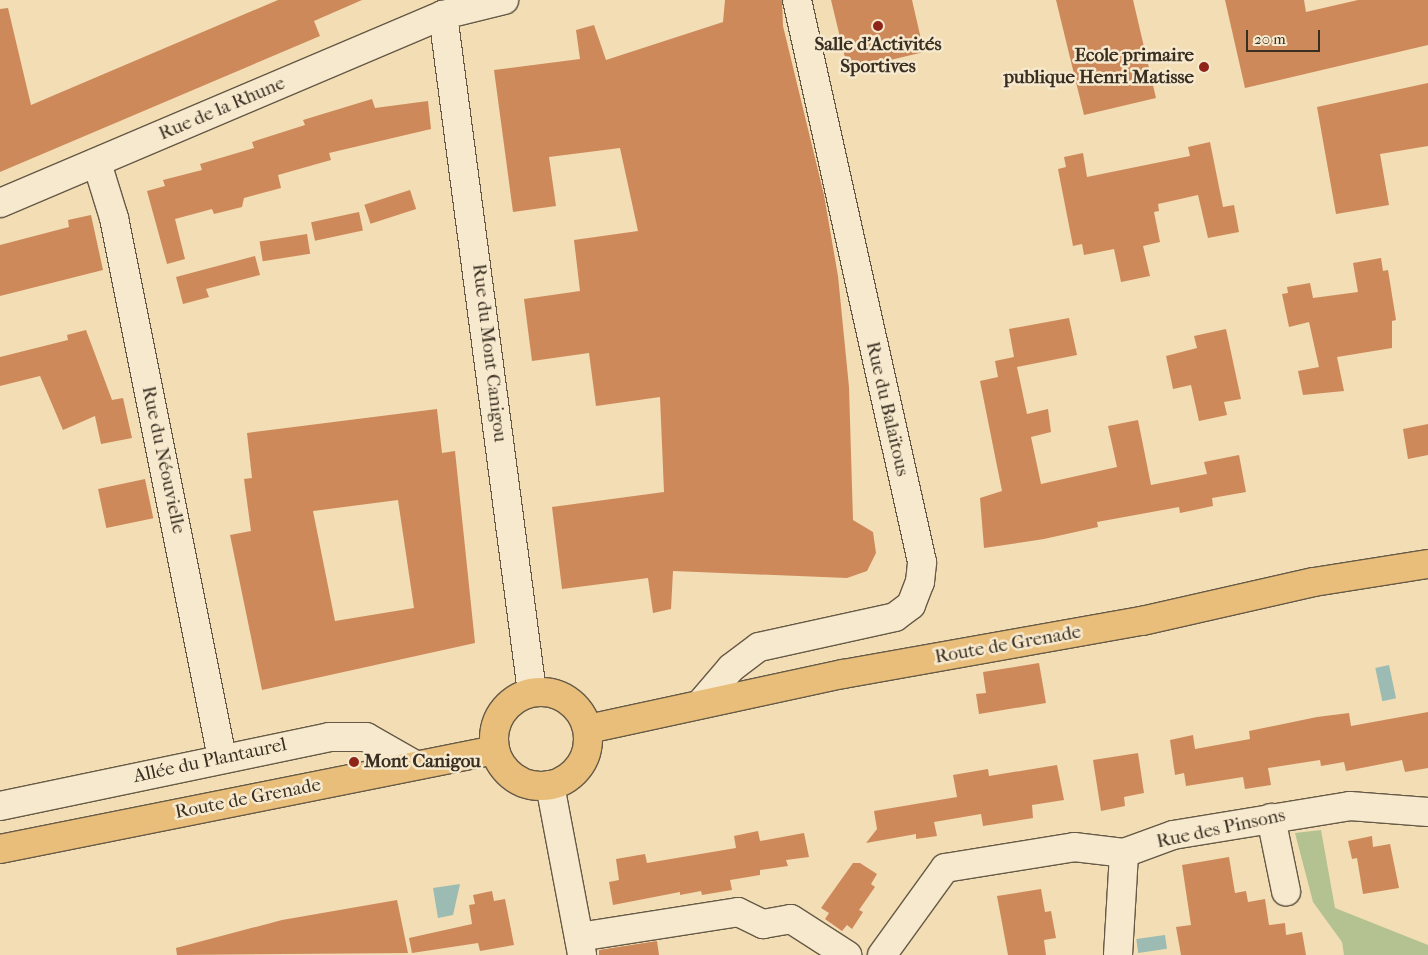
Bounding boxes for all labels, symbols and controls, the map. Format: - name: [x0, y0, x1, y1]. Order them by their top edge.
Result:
- marker: Salle d'Activités Sportives: [872, 20, 884, 32]
- scale bar: [1248, 20, 1322, 52]
- text: 20 m: [1254, 30, 1286, 48]
- place label: Salle d'Activités Sportives: [814, 34, 942, 78]
- place label: Ecole primaire publique Henri Matisse: [1004, 45, 1194, 89]
- marker: Ecole primaire publique Henri Matisse: [1198, 61, 1210, 73]
- street label: Rue de la Rhune: [155, 72, 289, 146]
- street label: Rue du Mont Canigou: [467, 262, 511, 444]
- street label: Rue du Balaïtous: [860, 339, 914, 479]
- street label: Rue du Néouvielle: [136, 384, 190, 536]
- street label: Route de Grenade: [933, 621, 1083, 669]
- street label: Allée du Plantaurel: [131, 734, 289, 788]
- place label: Mont Canigou: [364, 751, 481, 773]
- marker: Mont Canigou: [348, 756, 360, 768]
- street label: Route de Grenade: [173, 774, 323, 824]
- street label: Rue des Pinsons: [1155, 804, 1287, 854]

